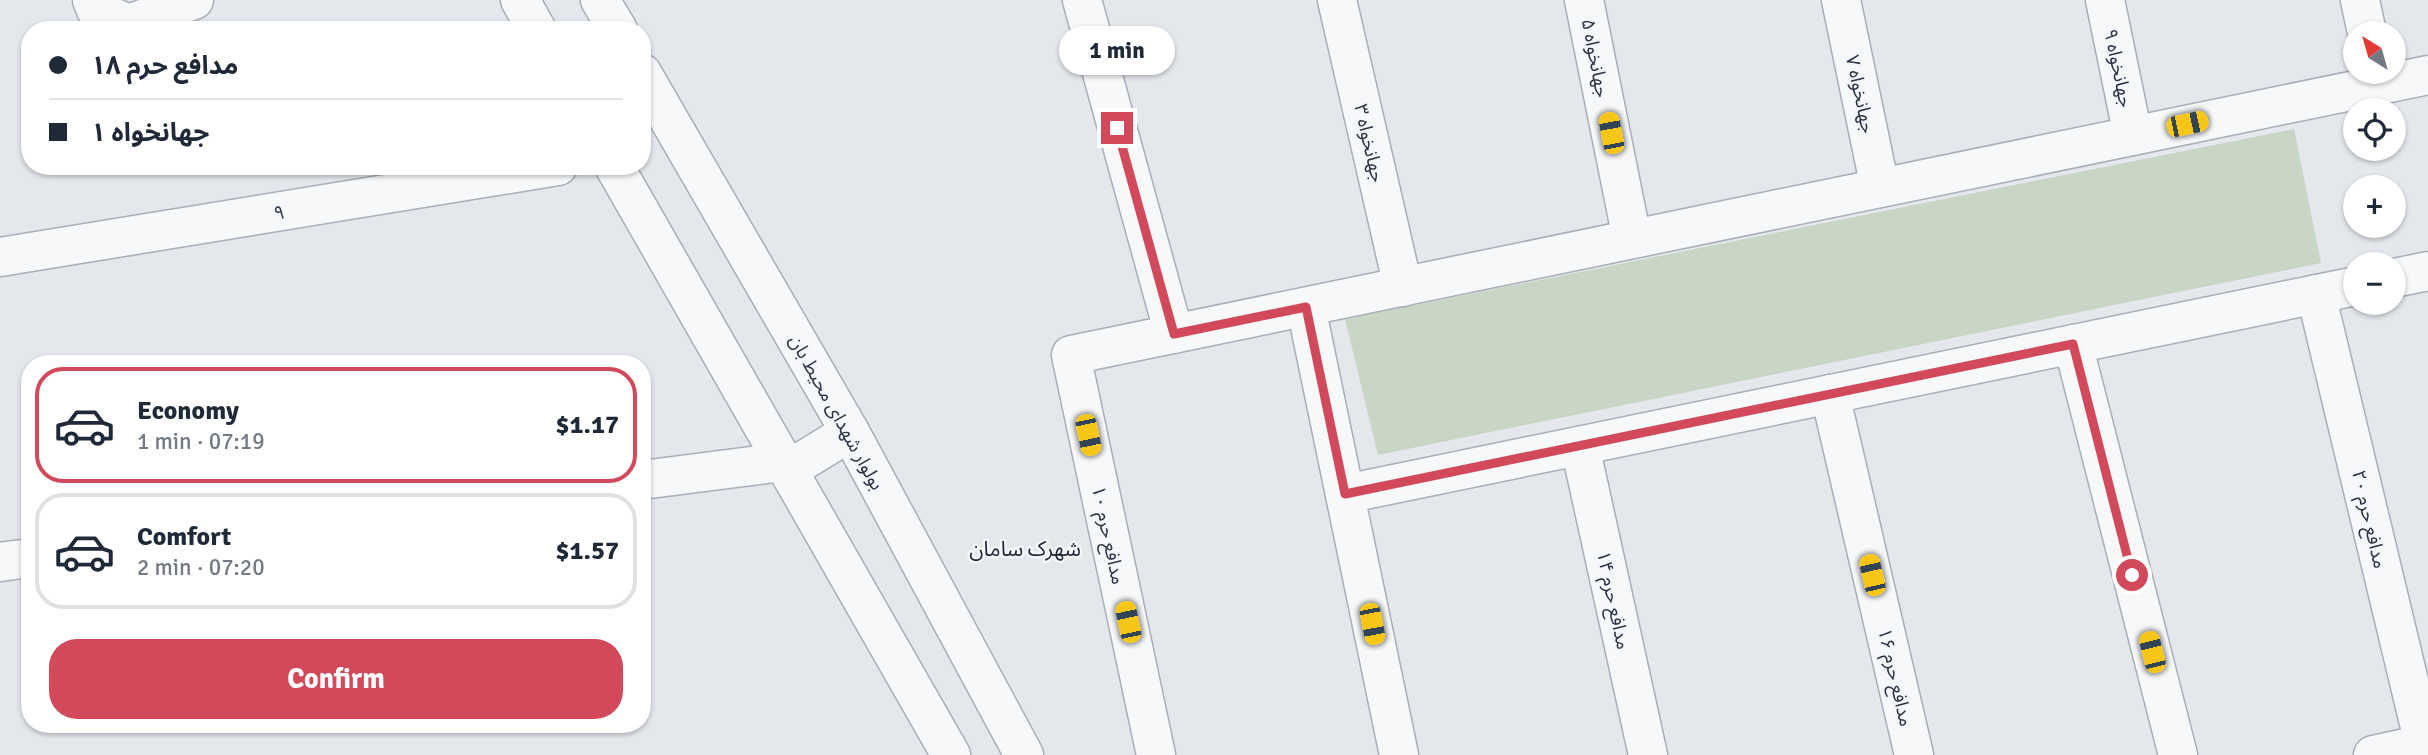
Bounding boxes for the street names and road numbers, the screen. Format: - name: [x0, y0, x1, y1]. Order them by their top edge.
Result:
- street label: جهانخواه ۵: [1576, 17, 1614, 100]
- street label: جهانخواه ۹: [2098, 27, 2138, 110]
- street label: جهانخواه ۷: [1840, 53, 1880, 136]
- street label: جهانخواه ۳: [1348, 102, 1390, 185]
- street label: ۹: [272, 200, 286, 226]
- street label: بولوار شهدای محیط بان: [783, 330, 889, 494]
- street label: مدافع حرم ۲۰: [2344, 468, 2392, 571]
- street label: مدافع حرم ۱۰: [1084, 484, 1130, 587]
- street label: مدافع حرم ۱۴: [1589, 549, 1635, 652]
- street label: مدافع حرم ۱۶: [1870, 626, 1918, 729]

